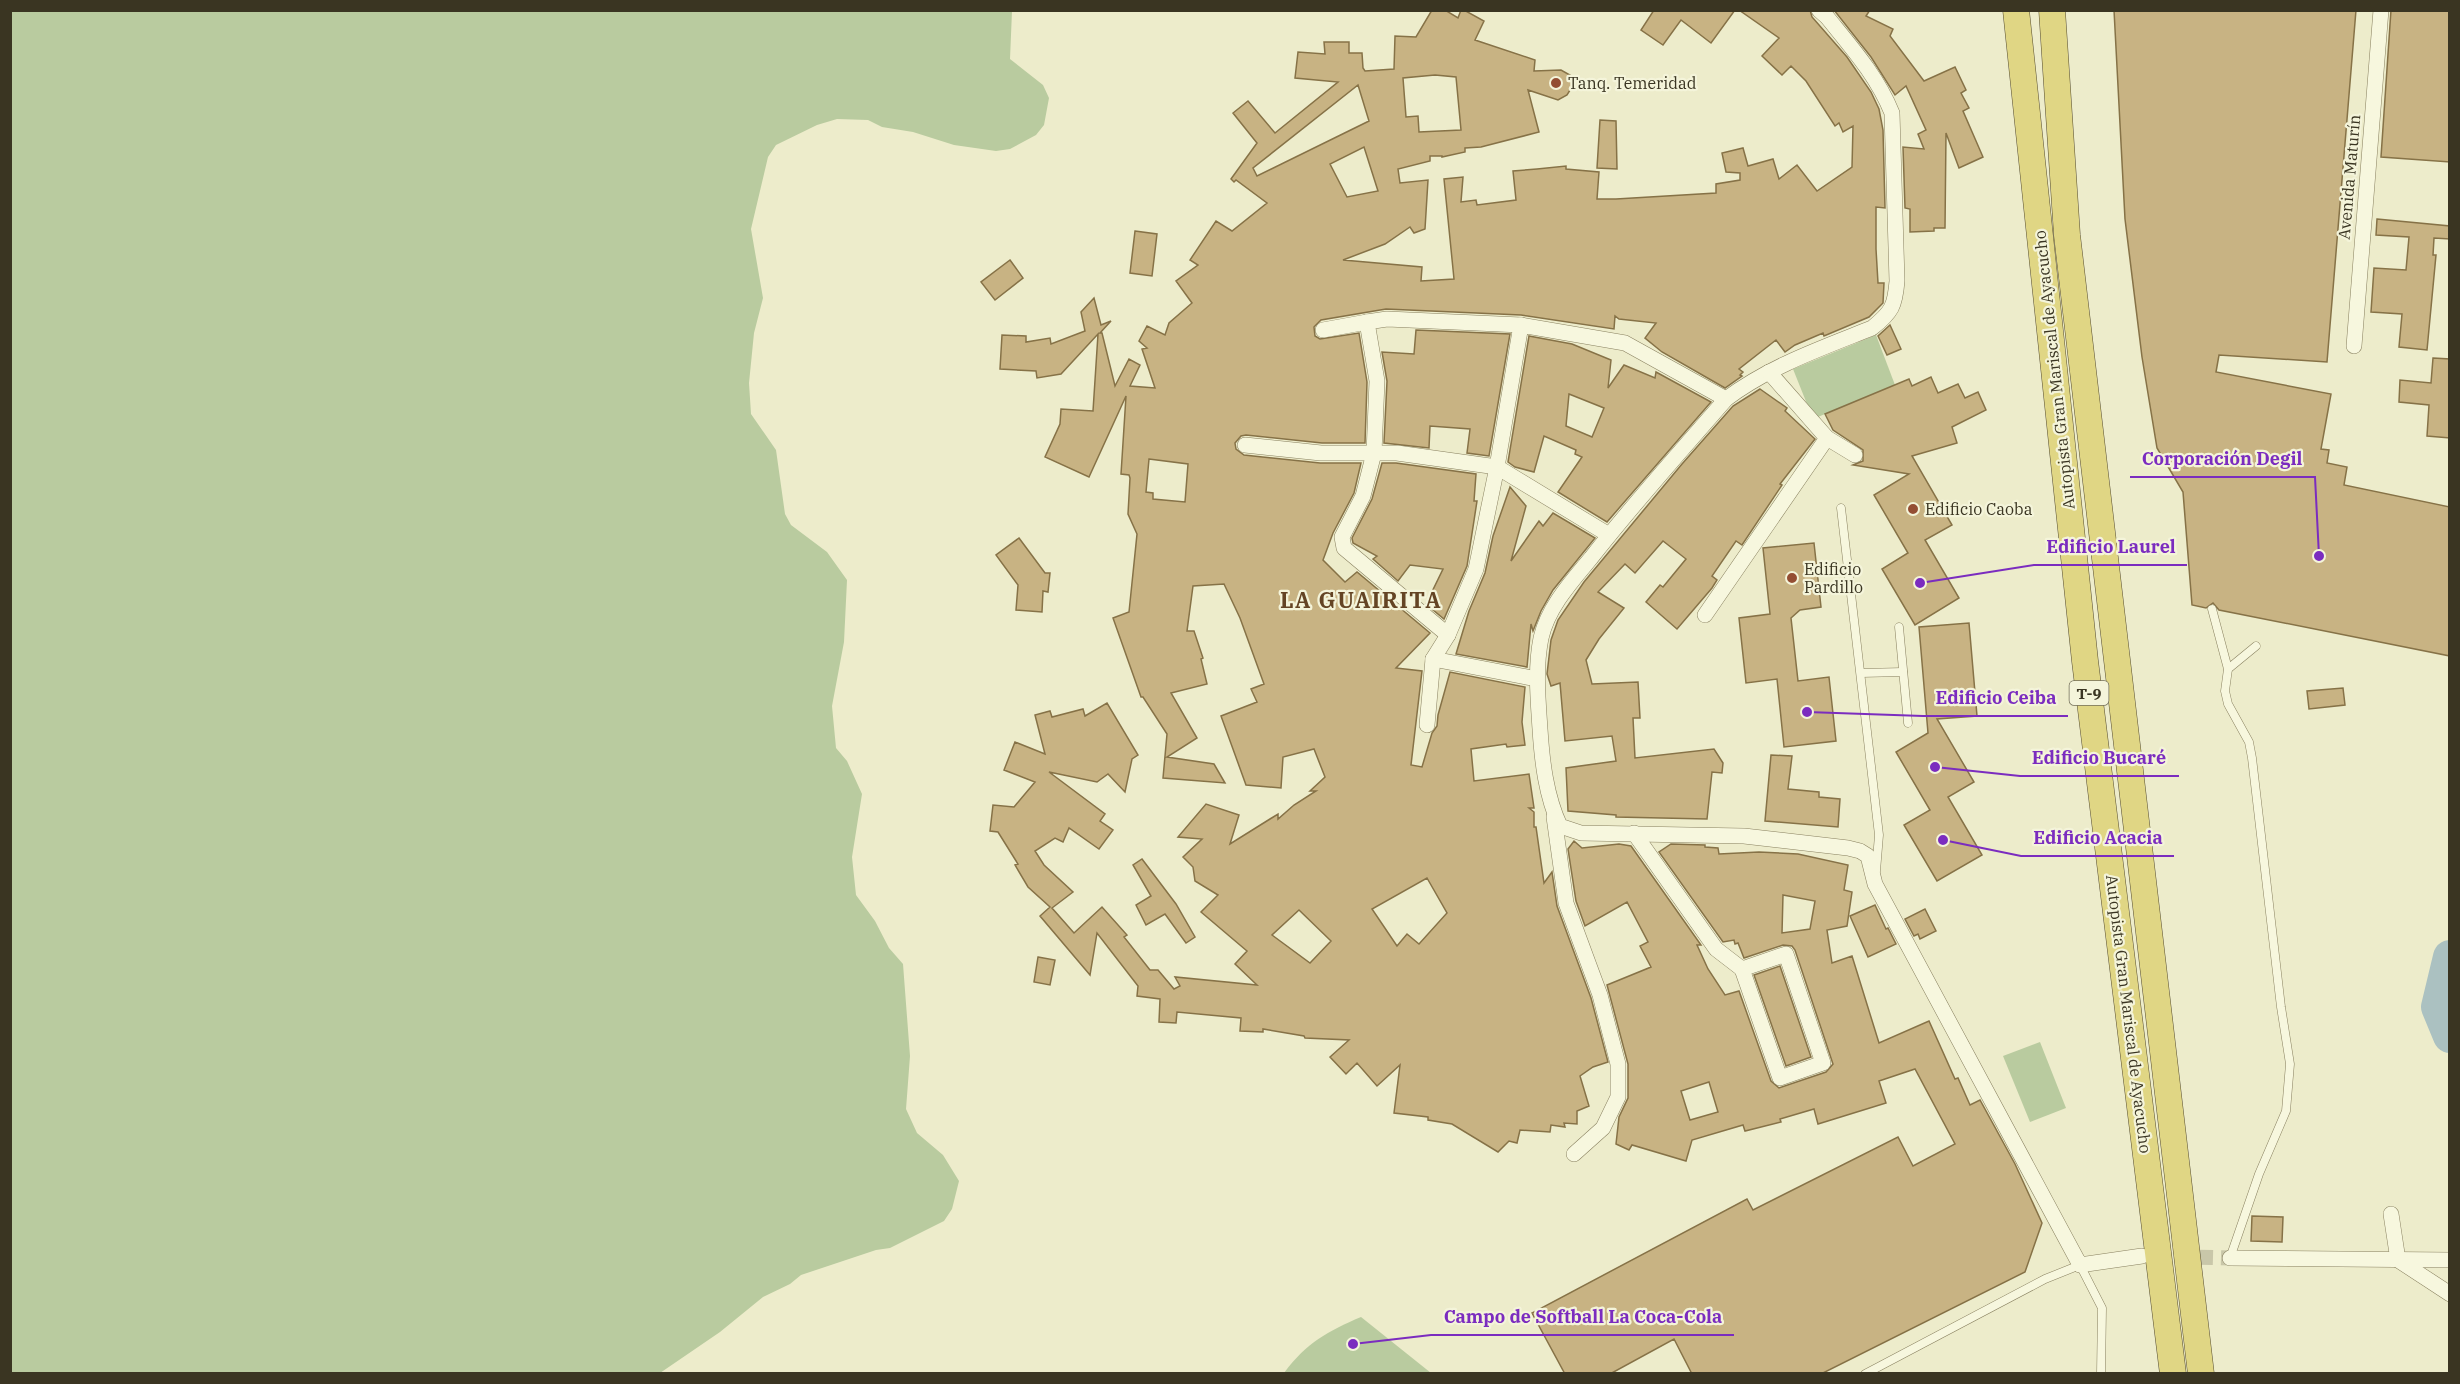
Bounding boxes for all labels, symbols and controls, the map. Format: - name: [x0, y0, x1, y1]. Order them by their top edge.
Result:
- place label: Tanq. Temeridad: [1568, 73, 1697, 93]
- marker: Tanq. Temeridad: [1549, 76, 1563, 90]
- street label: Avenida Maturín: [2334, 114, 2364, 240]
- street label: Autopista Gran Mariscal de Ayacucho: [2029, 229, 2079, 511]
- callout: Corporación Degil: [2130, 441, 2315, 477]
- text: Corporación Degil: [2142, 447, 2302, 470]
- place label: Edificio Caoba: [1925, 499, 2033, 519]
- marker: Edificio Caoba: [1906, 502, 1920, 516]
- callout: Edificio Laurel: [2034, 529, 2187, 565]
- text: Edificio Laurel: [2046, 535, 2176, 558]
- place label: Edificio Pardillo: [1804, 559, 1863, 597]
- marker: Edificio Pardillo: [1785, 571, 1799, 585]
- district label: LA GUAIRITA: [1280, 585, 1442, 614]
- callout: Edificio Ceiba: [1923, 680, 2068, 716]
- road number: T-9: [2070, 681, 2108, 705]
- text: Edificio Ceiba: [1936, 686, 2057, 709]
- callout: Edificio Bucaré: [2020, 740, 2179, 776]
- text: Edificio Bucaré: [2032, 746, 2166, 769]
- callout: Edificio Acacia: [2021, 820, 2174, 856]
- text: Edificio Acacia: [2033, 826, 2163, 849]
- street label: Autopista Gran Mariscal de Ayacucho: [2102, 874, 2156, 1154]
- callout: Campo de Softball La Coca-Cola: [1431, 1299, 1734, 1335]
- text: Campo de Softball La Coca-Cola: [1444, 1305, 1722, 1328]

